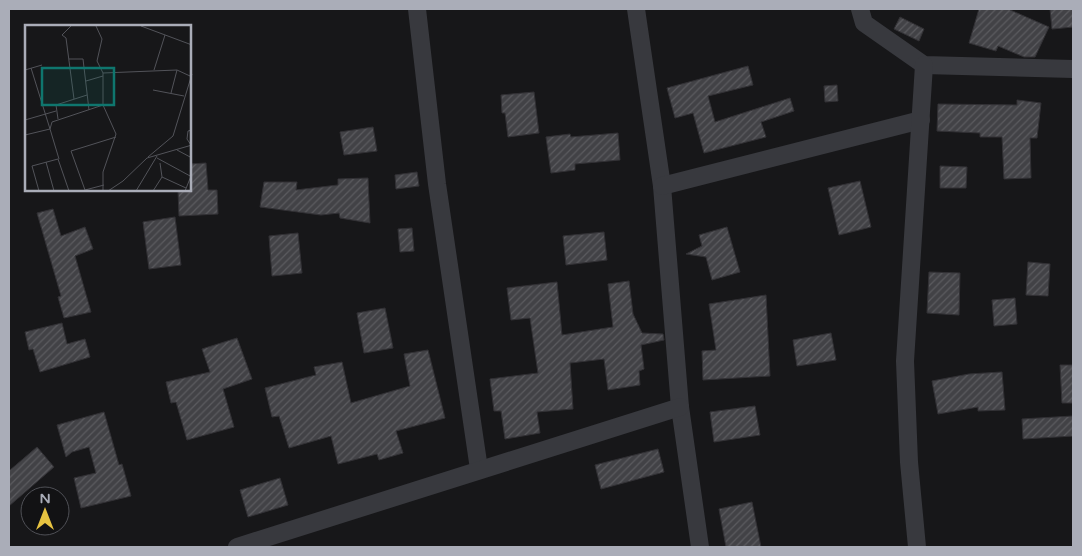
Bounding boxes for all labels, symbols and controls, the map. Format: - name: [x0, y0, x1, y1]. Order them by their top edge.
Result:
- inset map: [25, 25, 191, 191]
- north arrow: [20, 486, 70, 536]
- text: N: [39, 490, 51, 507]

